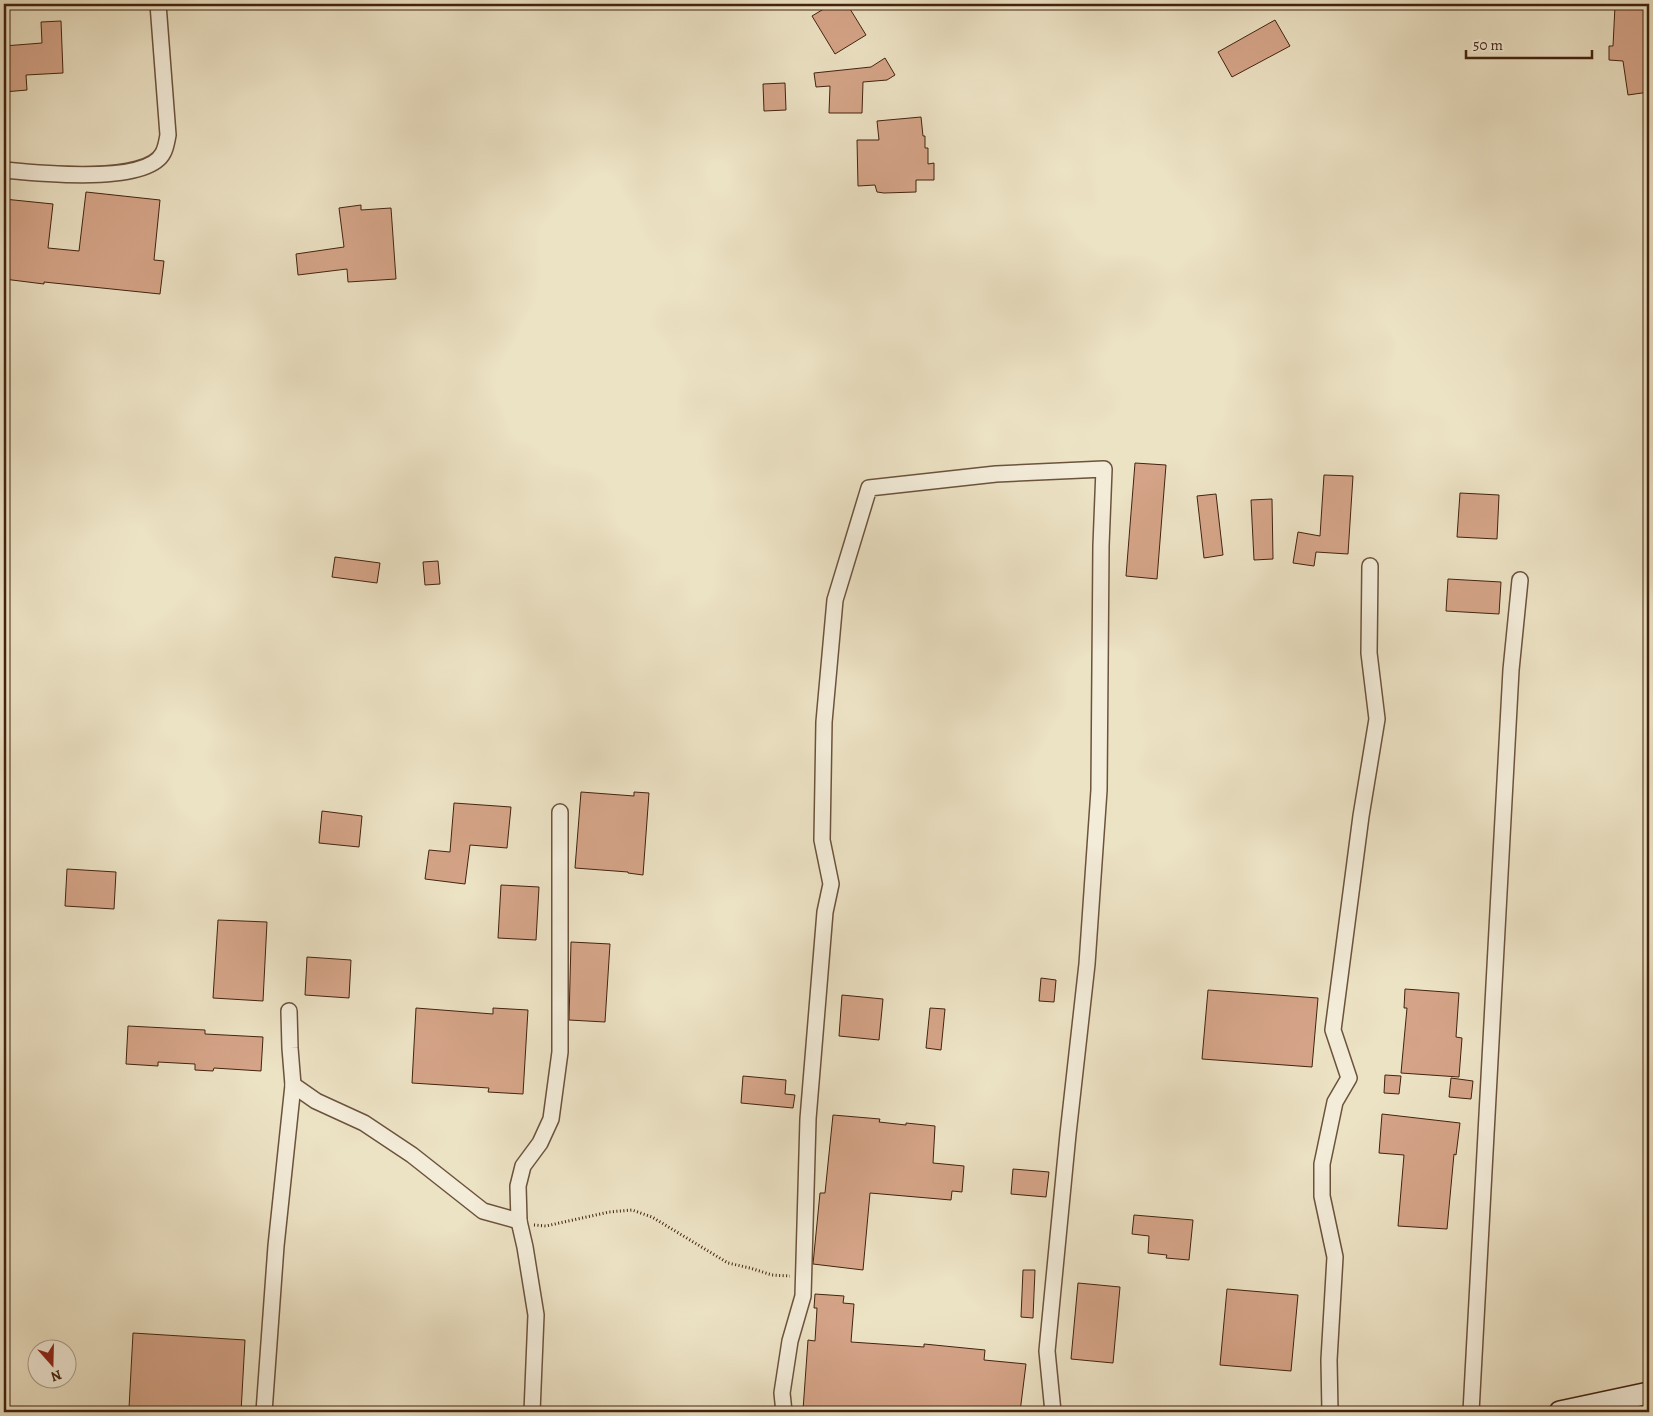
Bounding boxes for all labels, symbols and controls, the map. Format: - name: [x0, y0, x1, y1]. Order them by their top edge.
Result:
- scale bar: [1466, 28, 1592, 60]
- text: 50 m: [1473, 35, 1503, 55]
- north arrow: [28, 1338, 78, 1388]
- text: N: [48, 1365, 64, 1386]

